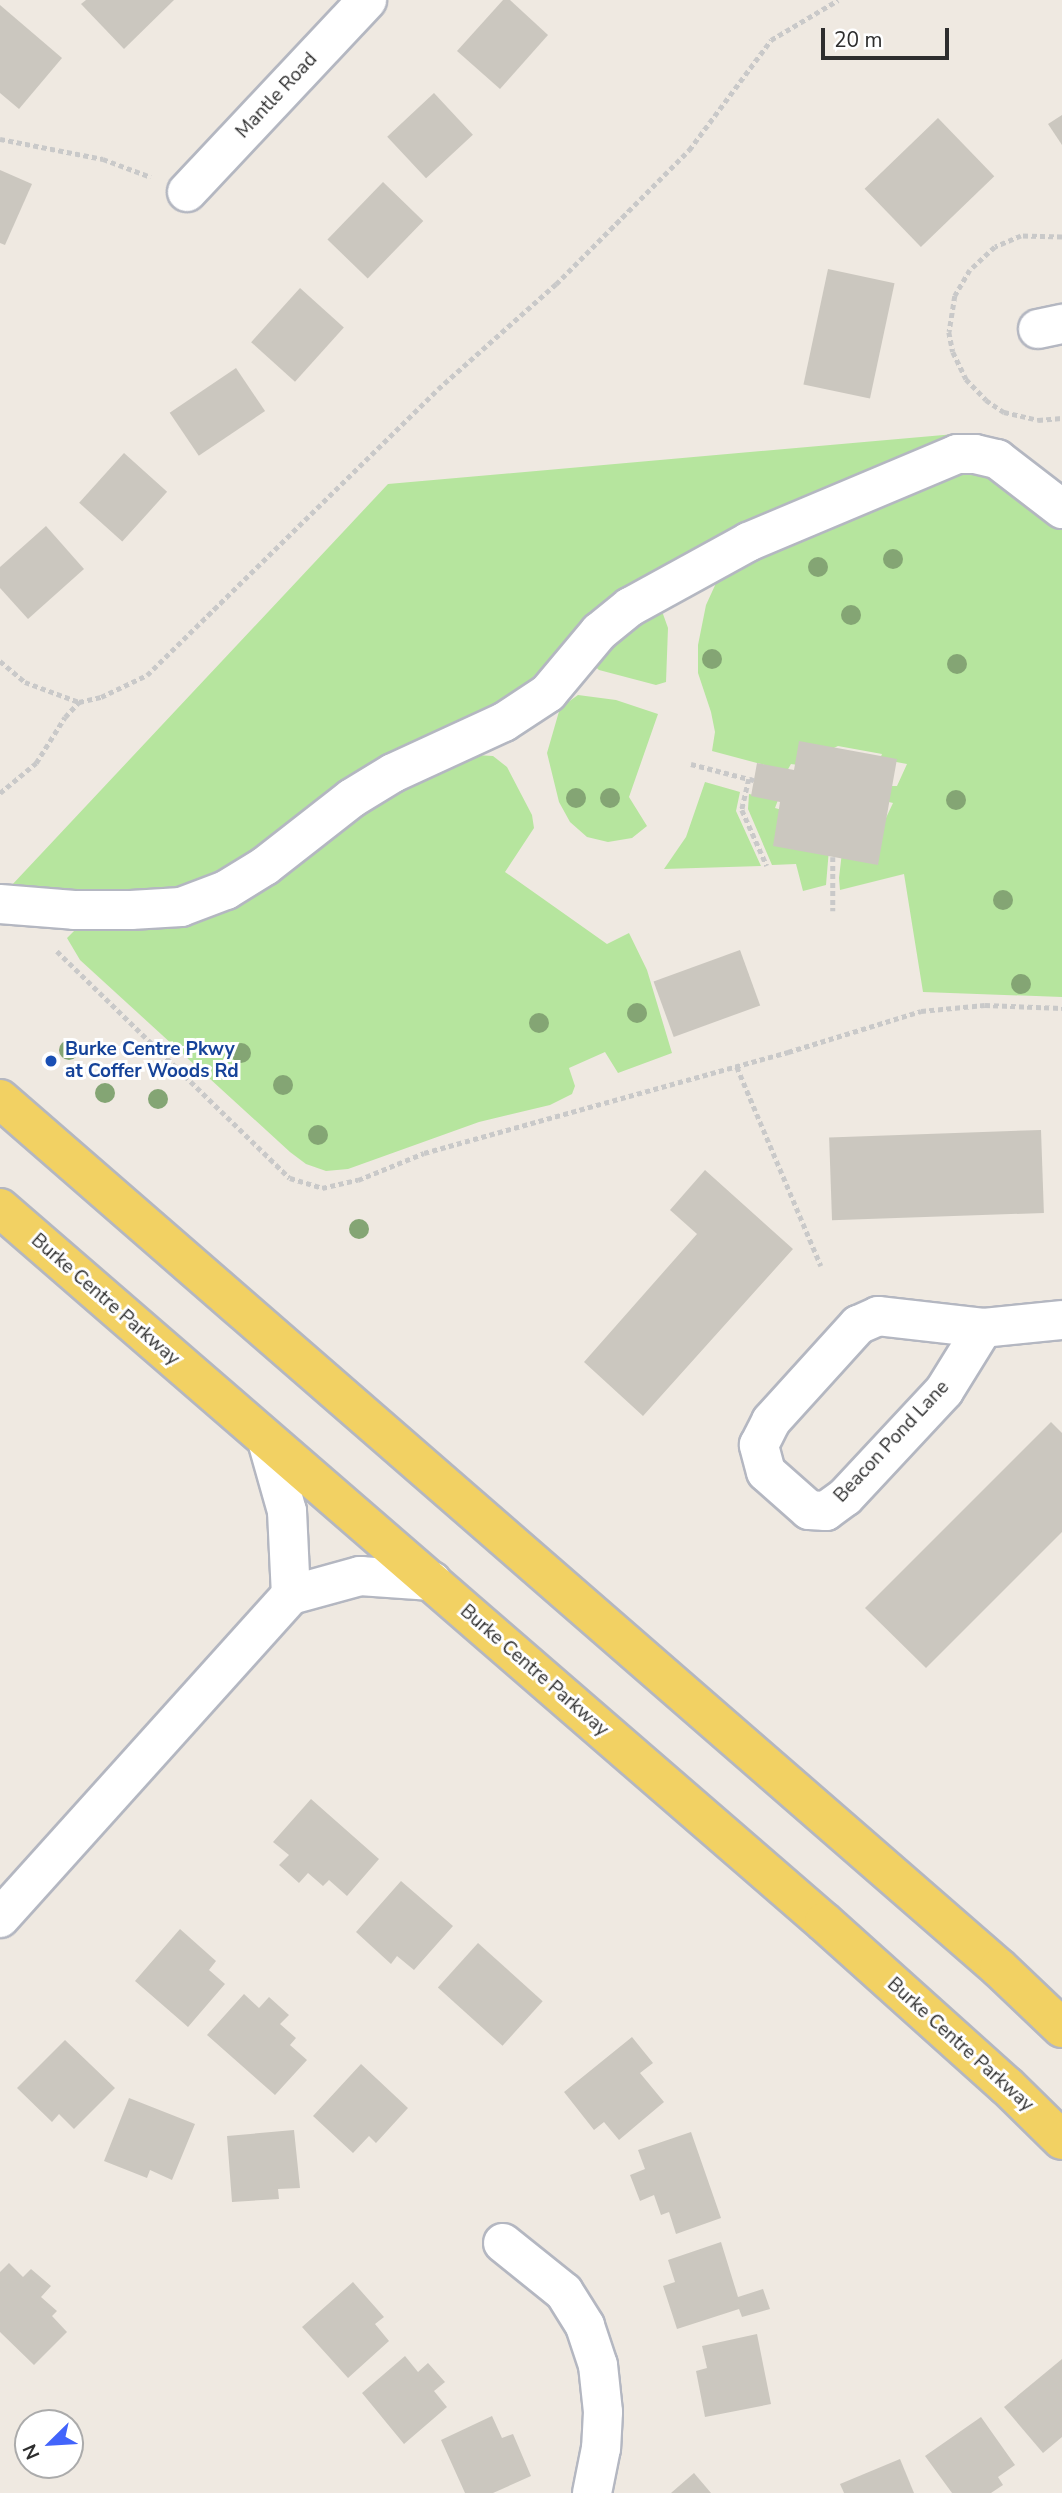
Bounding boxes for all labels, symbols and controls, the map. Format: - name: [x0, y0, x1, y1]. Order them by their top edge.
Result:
- scale bar: [824, 14, 952, 58]
- text: 20 m: [834, 26, 883, 54]
- street label: Mantle Road: [232, 49, 322, 143]
- place label: Burke Centre Pkwy at Coffer Woods Rd: [65, 1039, 239, 1083]
- marker: Burke Centre Pkwy at Coffer Woods Rd: [43, 1053, 59, 1069]
- street label: Burke Centre Parkway: [26, 1229, 184, 1371]
- street label: Beacon Pond Lane: [830, 1376, 954, 1508]
- street label: Burke Centre Parkway: [455, 1600, 613, 1742]
- street label: Burke Centre Parkway: [882, 1973, 1038, 2117]
- north arrow: [14, 2409, 84, 2479]
- text: N: [17, 2440, 46, 2464]

